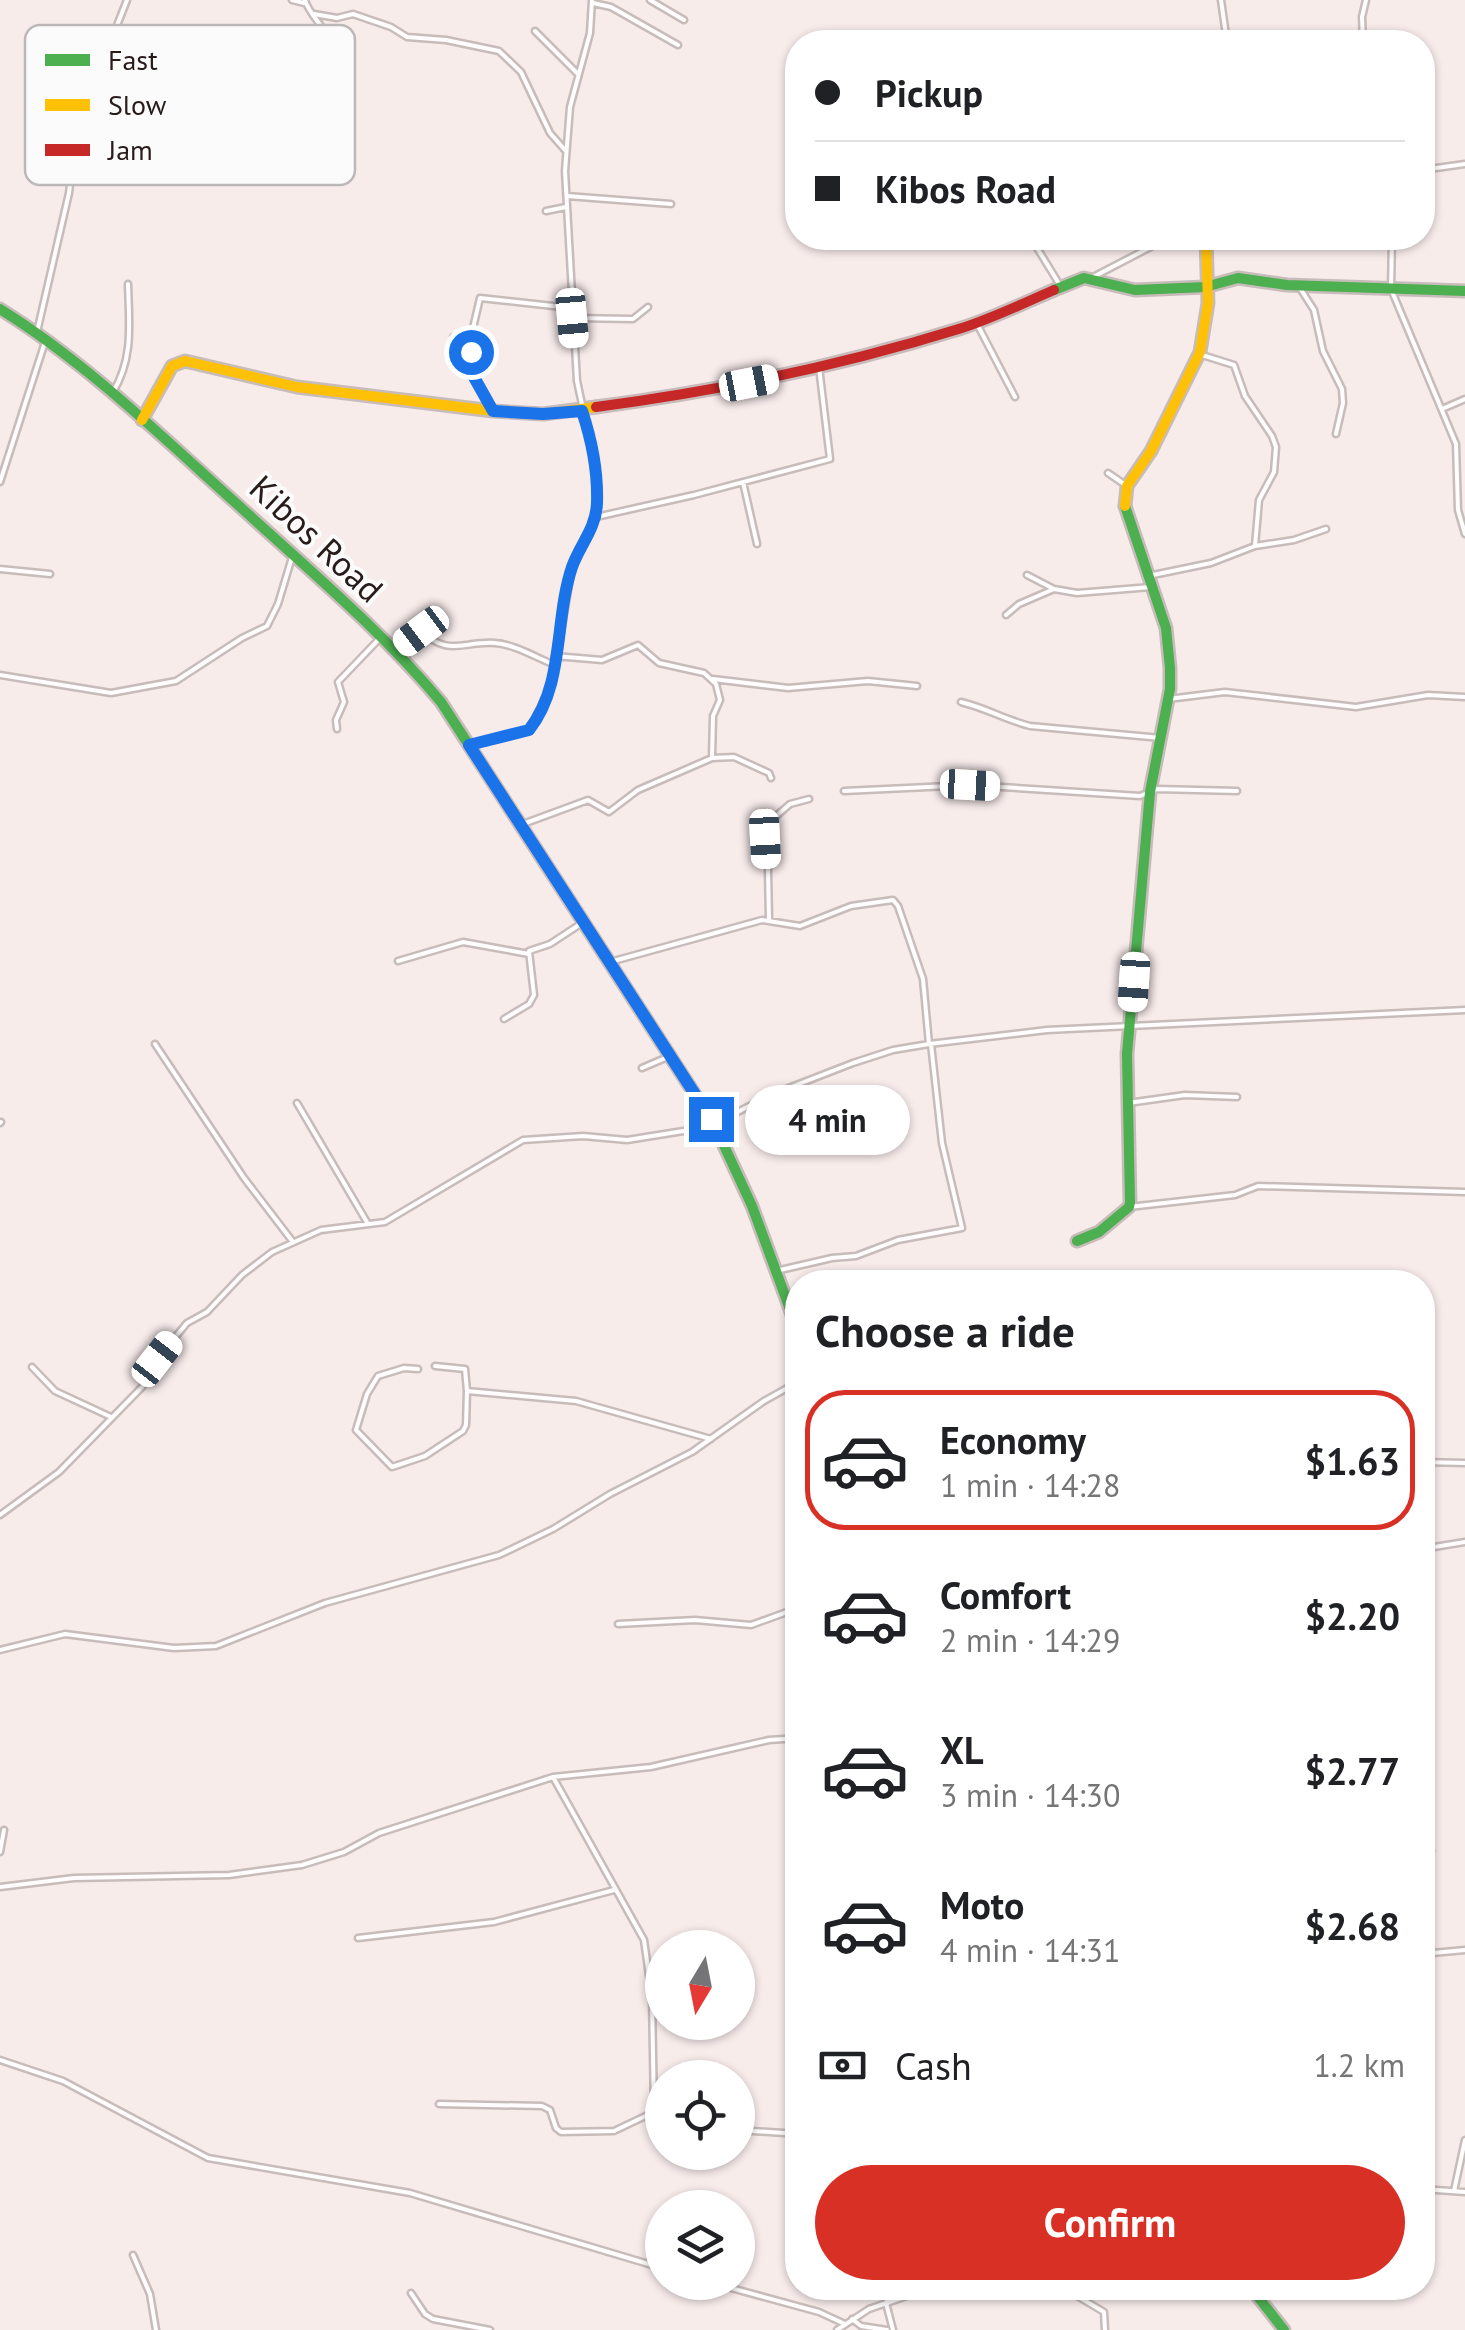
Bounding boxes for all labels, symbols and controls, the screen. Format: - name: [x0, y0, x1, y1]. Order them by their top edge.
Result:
- legend: [25, 25, 355, 185]
- text: Fast: [108, 41, 158, 78]
- text: Pickup: [875, 68, 983, 117]
- text: Slow: [108, 86, 167, 123]
- text: Jam: [107, 131, 153, 168]
- text: Kibos Road: [875, 164, 1056, 213]
- car: [554, 287, 590, 349]
- route start: [449, 330, 494, 375]
- car: [717, 363, 781, 403]
- street label: Kibos Road: [240, 465, 393, 612]
- car: [388, 601, 454, 661]
- car: [939, 768, 1001, 802]
- car: [748, 808, 782, 870]
- car: [1117, 951, 1151, 1013]
- callout: 4 min: [746, 1084, 911, 1154]
- route end: [689, 1097, 734, 1142]
- text: 4 min: [788, 1099, 867, 1141]
- text: Choose a ride: [815, 1301, 1075, 1359]
- car: [127, 1326, 187, 1392]
- icon: car: [820, 1415, 910, 1505]
- text: Economy: [940, 1415, 1086, 1464]
- text: $1.63: [1304, 1436, 1400, 1485]
- text: 1 min · 14:28: [940, 1464, 1120, 1506]
- icon: car: [820, 1570, 910, 1660]
- text: Comfort: [940, 1570, 1071, 1619]
- text: $2.20: [1304, 1591, 1400, 1640]
- text: 2 min · 14:29: [940, 1619, 1120, 1661]
- icon: car: [820, 1725, 910, 1815]
- text: XL: [940, 1725, 984, 1774]
- text: $2.77: [1304, 1746, 1400, 1795]
- text: 3 min · 14:30: [940, 1774, 1120, 1816]
- icon: car: [820, 1880, 910, 1970]
- text: Moto: [940, 1880, 1024, 1929]
- text: $2.68: [1304, 1901, 1400, 1950]
- text: 4 min · 14:31: [940, 1929, 1120, 1971]
- north arrow: [645, 1930, 755, 2040]
- map controls: [645, 1930, 755, 2300]
- icon: cash: [815, 2038, 870, 2093]
- text: Cash: [895, 2041, 972, 2090]
- text: 1.2 km: [1313, 2044, 1405, 2086]
- button: locate: [645, 2060, 755, 2170]
- button: Confirm: [815, 2165, 1405, 2280]
- button: layers: [645, 2190, 755, 2300]

